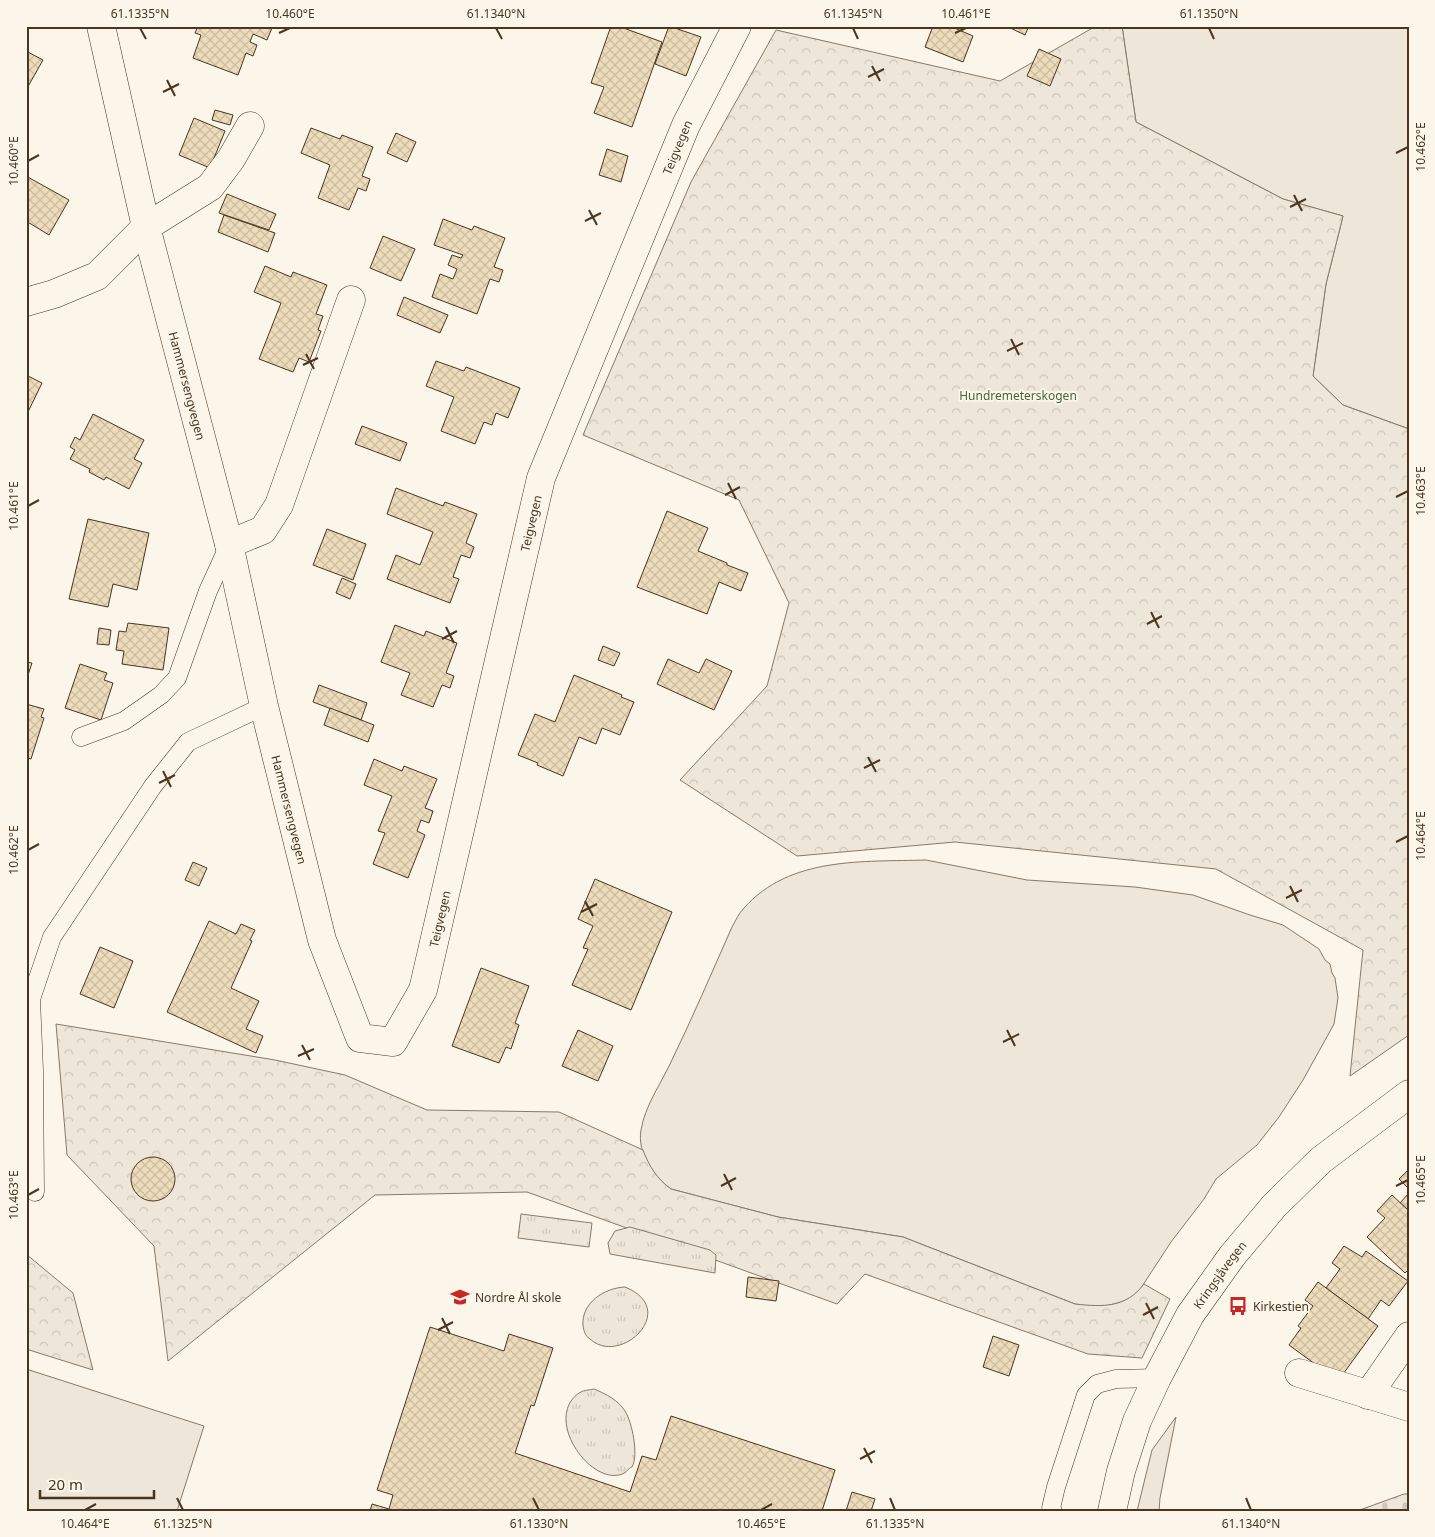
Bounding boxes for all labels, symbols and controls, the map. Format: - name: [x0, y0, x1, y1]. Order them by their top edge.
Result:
- text: 61.1335°N: [111, 5, 169, 22]
- text: 10.460°E: [265, 5, 315, 22]
- text: 61.1340°N: [467, 5, 525, 22]
- text: 61.1345°N: [824, 5, 882, 22]
- text: 10.461°E: [941, 5, 991, 22]
- text: 61.1350°N: [1180, 5, 1238, 22]
- street label: Teigvegen: [658, 117, 696, 177]
- text: 10.462°E: [1412, 122, 1429, 172]
- text: 10.460°E: [5, 136, 22, 186]
- street label: Hammersengvegen: [165, 329, 210, 442]
- park label: Hundremeterskogen: [959, 387, 1077, 404]
- text: 10.463°E: [1412, 466, 1429, 516]
- text: 10.461°E: [5, 481, 22, 531]
- street label: Teigvegen: [516, 493, 545, 553]
- street label: Hammersengvegen: [268, 753, 311, 866]
- text: 10.464°E: [1412, 811, 1429, 861]
- text: 10.462°E: [5, 825, 22, 875]
- street label: Teigvegen: [425, 889, 454, 949]
- text: 10.465°E: [1412, 1155, 1429, 1205]
- text: 10.463°E: [5, 1170, 22, 1220]
- street label: Kringsjåvegen: [1189, 1237, 1250, 1312]
- school or university icon: Nordre Ål skole: [449, 1286, 471, 1308]
- place label: Nordre Ål skole: [475, 1289, 561, 1306]
- bus stop icon: Kirkestien: [1227, 1295, 1249, 1317]
- place label: Kirkestien: [1253, 1298, 1309, 1315]
- scale bar: [40, 1467, 154, 1499]
- text: 20 m: [48, 1474, 83, 1494]
- text: 10.464°E: [60, 1515, 110, 1532]
- text: 61.1325°N: [154, 1515, 212, 1532]
- text: 61.1330°N: [510, 1515, 568, 1532]
- text: 10.465°E: [736, 1515, 786, 1532]
- text: 61.1335°N: [866, 1515, 924, 1532]
- text: 61.1340°N: [1222, 1515, 1280, 1532]

